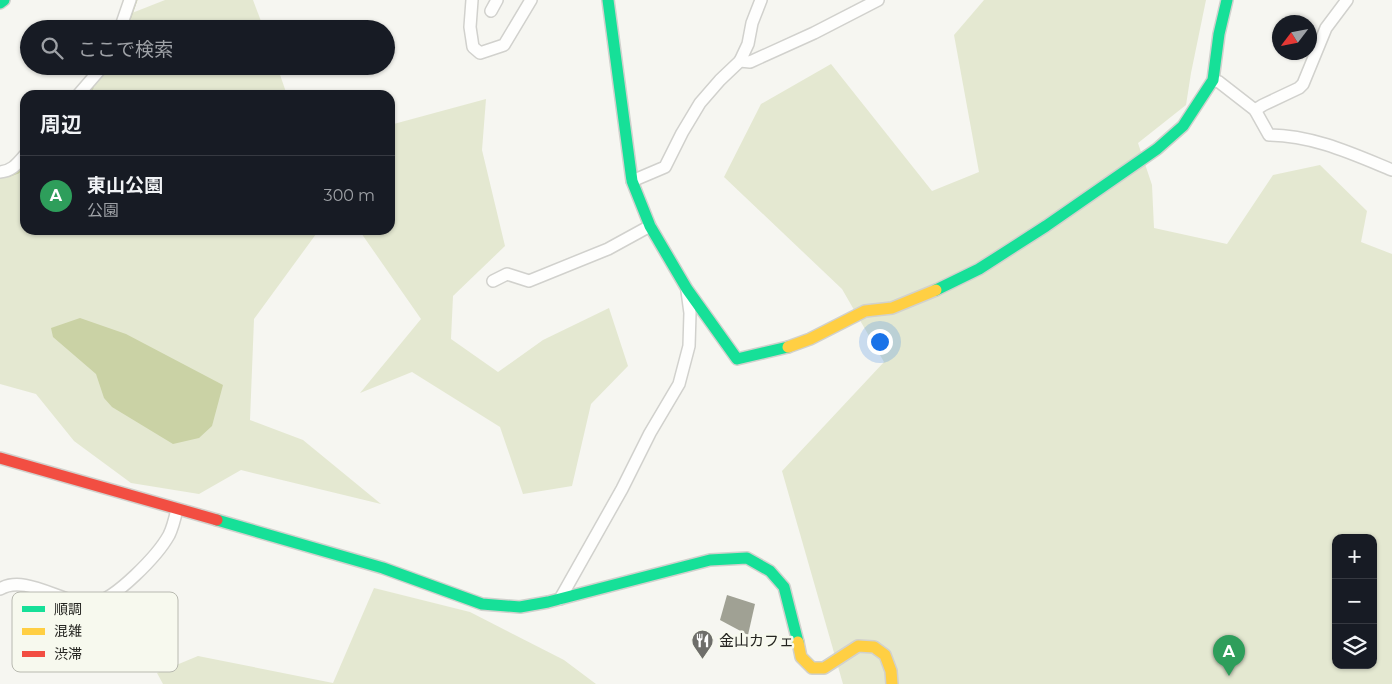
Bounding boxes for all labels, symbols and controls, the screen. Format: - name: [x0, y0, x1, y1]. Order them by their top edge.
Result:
- north arrow: [1272, 15, 1317, 60]
- search box: [20, 20, 395, 75]
- icon: search: [38, 34, 66, 62]
- text: ここで検索: [78, 38, 173, 61]
- text: 周辺: [40, 112, 82, 137]
- text: 東山公園: [87, 174, 163, 197]
- text: A: [50, 186, 62, 205]
- text: 300 m: [324, 186, 375, 205]
- text: 公園: [87, 201, 119, 220]
- your location: [867, 329, 893, 355]
- map controls: [1332, 534, 1377, 669]
- button: +: [1332, 534, 1377, 579]
- button: −: [1332, 579, 1377, 624]
- legend: [12, 592, 178, 672]
- text: 順調: [54, 600, 82, 618]
- text: 混雑: [54, 622, 82, 640]
- button: layers: [1332, 624, 1377, 669]
- restaurant icon: 金山カフェ: [691, 628, 715, 659]
- place label: 金山カフェ: [719, 631, 794, 650]
- pin: A: [1213, 635, 1245, 676]
- text: 渋滞: [54, 645, 82, 663]

